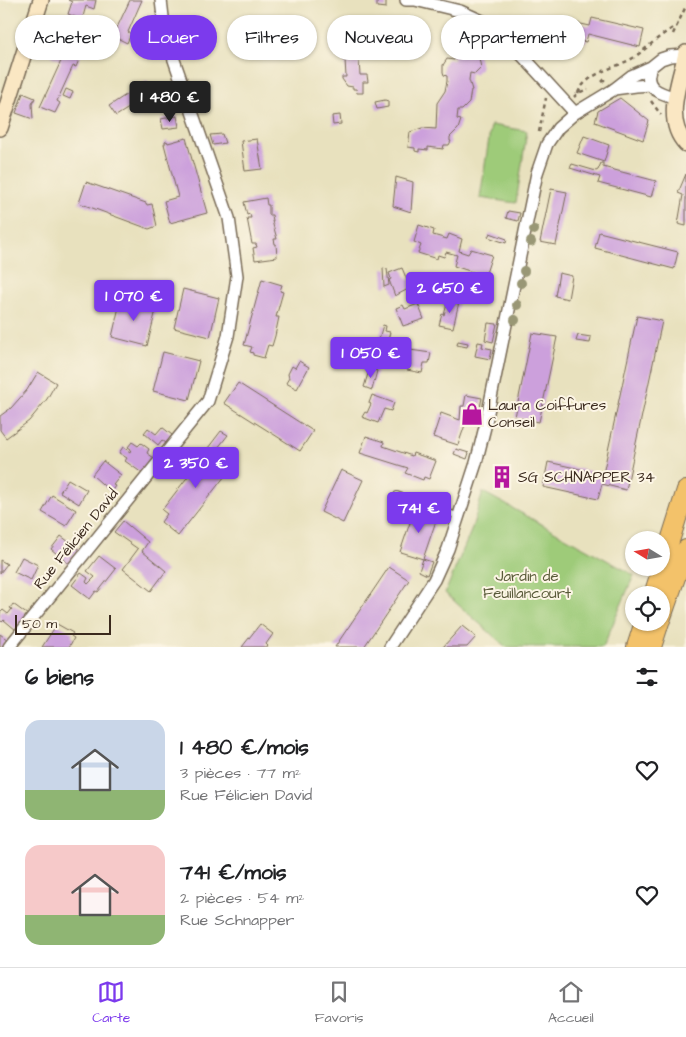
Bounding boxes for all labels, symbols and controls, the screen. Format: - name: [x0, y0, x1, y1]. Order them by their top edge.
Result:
- chip: Acheter: [15, 15, 120, 60]
- chip: Louer: [130, 15, 217, 60]
- chip: Filtres: [227, 15, 317, 60]
- chip: Nouveau: [327, 15, 431, 60]
- chip: Appartement: [441, 15, 585, 60]
- pin: 1 480 €: [124, 80, 216, 123]
- text: 1 480 €: [141, 86, 199, 108]
- pin: 2 650 €: [404, 272, 496, 314]
- text: 2 650 €: [417, 277, 483, 299]
- pin: 1 070 €: [88, 280, 180, 322]
- text: 1 070 €: [105, 285, 163, 307]
- pin: 1 050 €: [325, 336, 417, 379]
- text: 1 050 €: [341, 342, 401, 364]
- place label: Laura Coiffures Conseil: [488, 395, 607, 433]
- shop icon: Laura Coiffures Conseil: [459, 401, 485, 427]
- pin: 2 350 €: [150, 446, 242, 489]
- text: 2 350 €: [164, 452, 228, 474]
- building icon: SG SCHNAPPER 34: [489, 464, 515, 490]
- place label: SG SCHNAPPER 34: [518, 467, 655, 488]
- street label: Rue Félicien David: [29, 484, 123, 594]
- pin: 741 €: [384, 492, 454, 534]
- text: 741 €: [398, 497, 440, 519]
- north arrow: [625, 531, 670, 576]
- map controls: [625, 531, 670, 631]
- park label: Jardin de Feuillancourt: [483, 566, 571, 604]
- button: locate: [625, 586, 670, 631]
- scale bar: [15, 612, 111, 635]
- text: 50 m: [22, 614, 57, 634]
- text: 6 biens: [25, 663, 94, 692]
- icon: filters: [633, 663, 661, 691]
- text: 1 480 €/mois: [180, 733, 309, 762]
- icon: home: [65, 740, 125, 800]
- icon: heart: [633, 756, 661, 784]
- text: 3 pièces · 77 m²: [180, 762, 301, 784]
- text: Rue Félicien David: [180, 784, 312, 806]
- text: 741 €/mois: [180, 858, 286, 887]
- icon: home: [65, 865, 125, 925]
- icon: heart: [633, 881, 661, 909]
- text: 2 pièces · 54 m²: [180, 887, 305, 909]
- text: Rue Schnapper: [180, 909, 294, 931]
- tab: Carte: [92, 978, 130, 1028]
- tab: Favoris: [315, 978, 364, 1028]
- tab: Accueil: [548, 978, 594, 1028]

